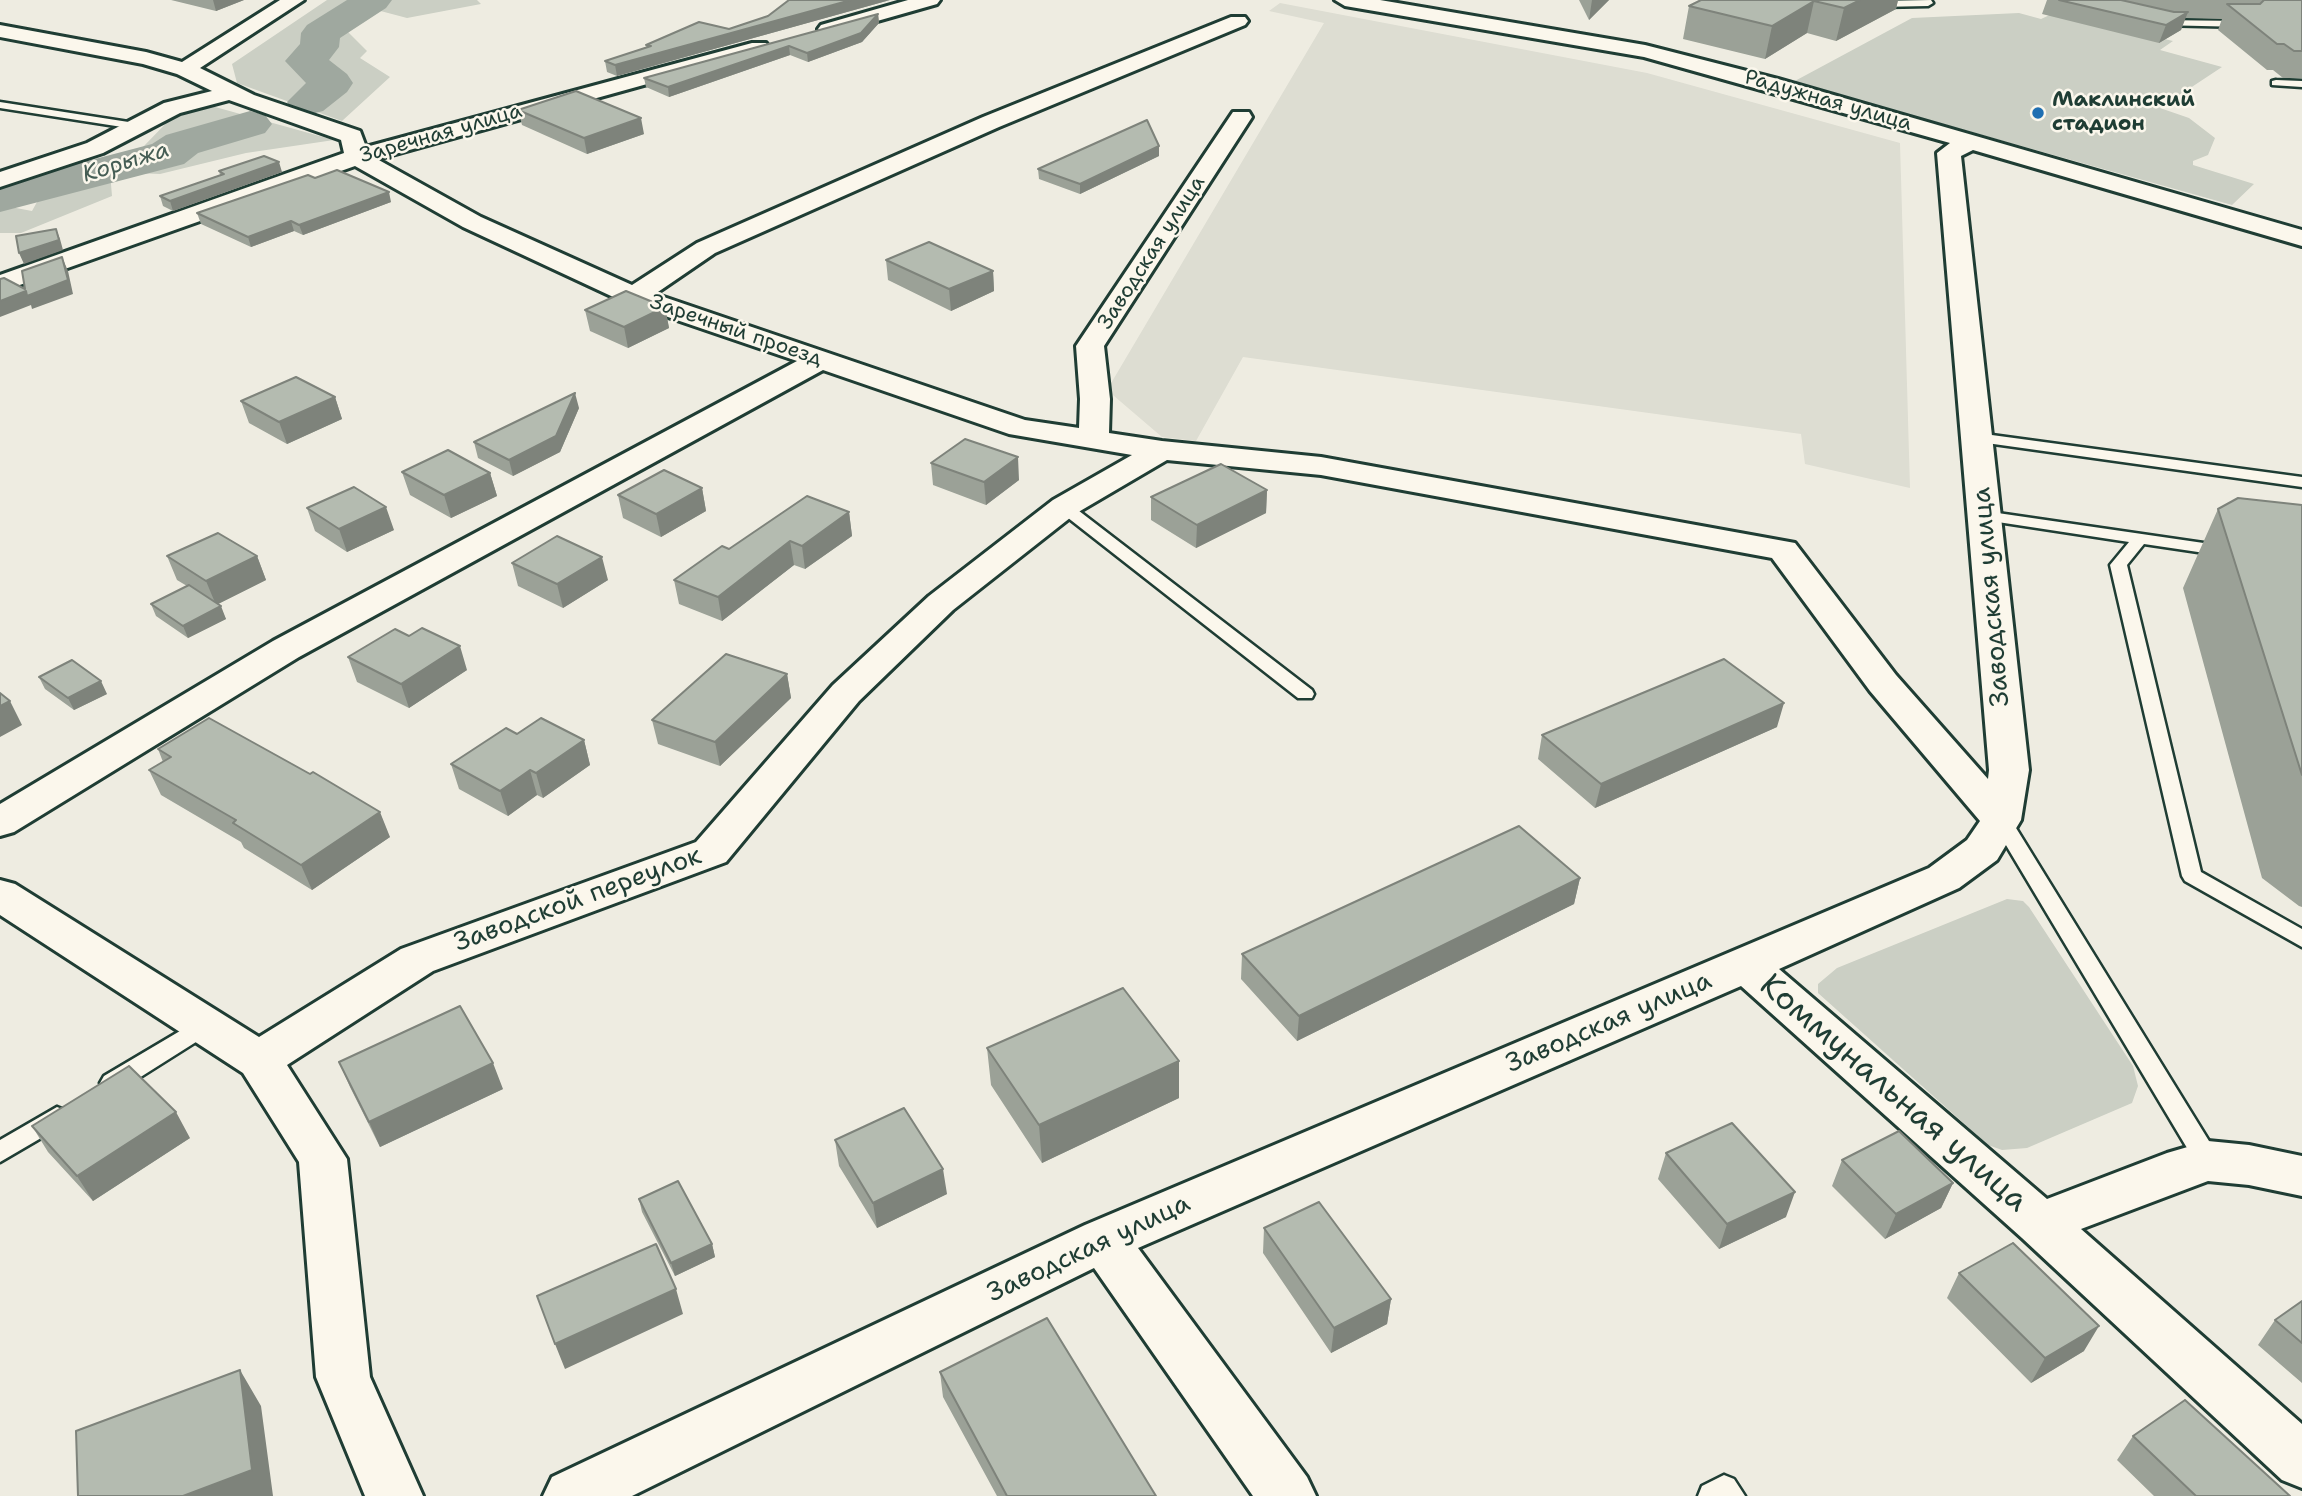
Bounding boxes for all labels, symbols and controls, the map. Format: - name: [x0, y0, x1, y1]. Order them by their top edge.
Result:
- street label: Радужная улица: [1741, 65, 1915, 137]
- place label: Маклинский стадион: [2052, 88, 2195, 138]
- street label: Заречная улица: [357, 99, 525, 169]
- marker: Маклинский стадион: [2030, 105, 2046, 121]
- water label: Корыжа: [79, 137, 173, 189]
- street label: Заводская улица: [1093, 172, 1211, 334]
- street label: Заречный проезд: [647, 290, 825, 372]
- street label: Заводская улица: [1967, 486, 2017, 708]
- street label: Заводской переулок: [450, 841, 706, 959]
- street label: Заводская улица: [1502, 966, 1716, 1080]
- street label: Коммунальная улица: [1751, 967, 2035, 1221]
- street label: Заводская улица: [983, 1188, 1195, 1310]

